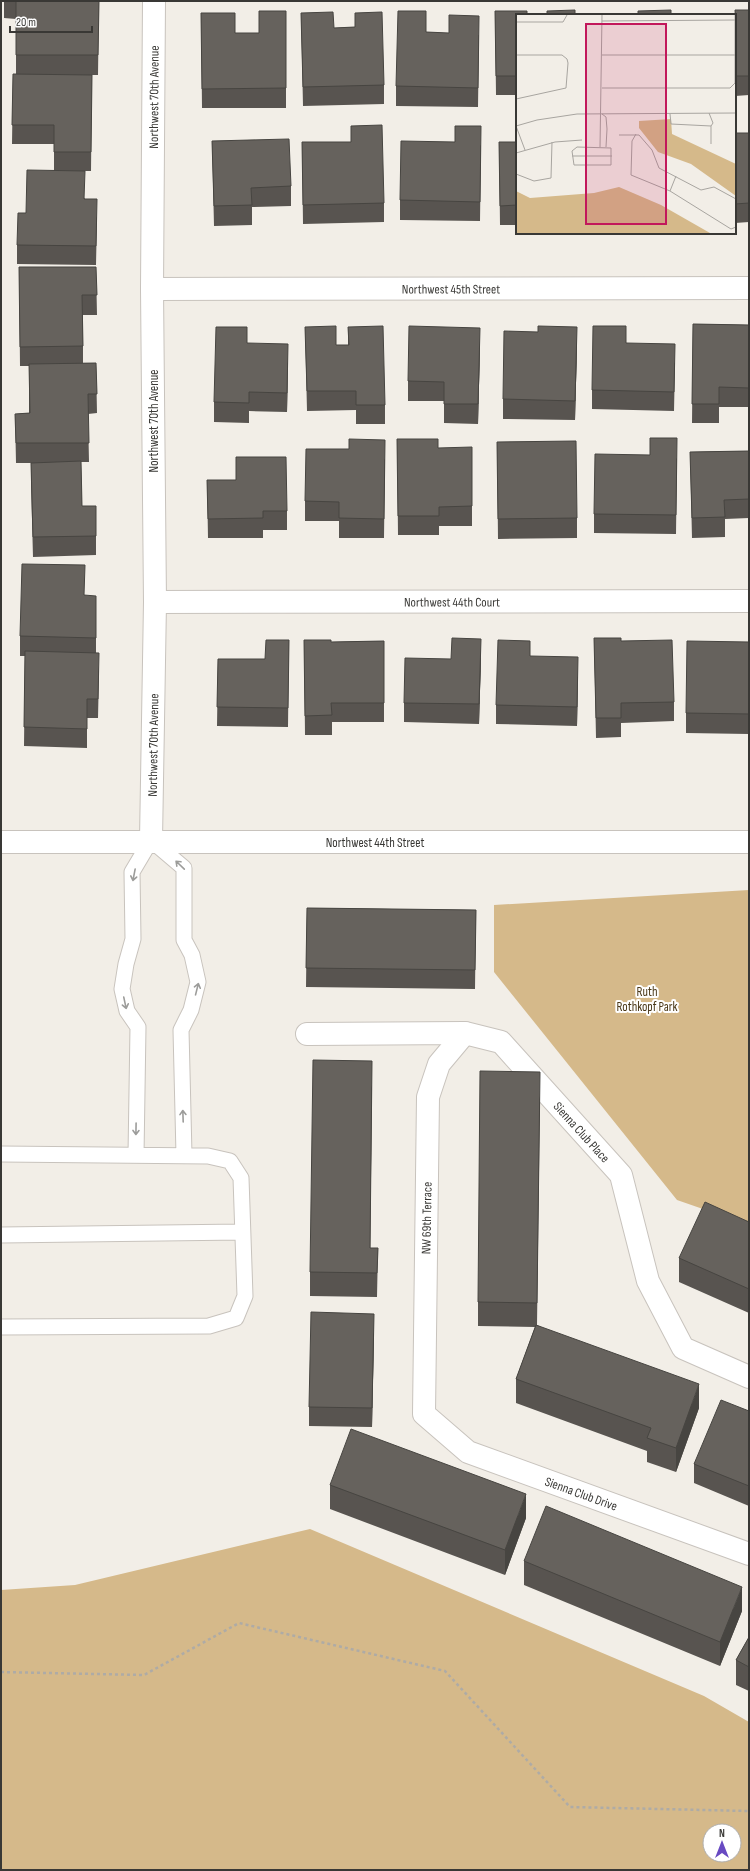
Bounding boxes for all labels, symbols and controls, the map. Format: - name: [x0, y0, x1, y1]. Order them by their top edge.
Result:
- scale bar: [10, 8, 92, 34]
- inset map: [516, 14, 736, 234]
- text: 20 m: [16, 15, 36, 30]
- street label: Northwest 70th Avenue: [146, 45, 163, 149]
- street label: Northwest 45th Street: [402, 281, 500, 298]
- street label: Northwest 70th Avenue: [146, 370, 162, 472]
- street label: Northwest 44th Court: [404, 594, 500, 611]
- street label: Northwest 70th Avenue: [145, 693, 162, 797]
- street label: Northwest 44th Street: [326, 835, 424, 851]
- one-way arrow: [175, 860, 185, 870]
- one-way arrow: [129, 868, 137, 881]
- one-way arrow: [193, 983, 201, 996]
- park label: Ruth Rothkopf Park: [616, 984, 678, 1015]
- one-way arrow: [122, 996, 130, 1009]
- street label: Sienna Club Place: [550, 1099, 613, 1166]
- one-way arrow: [179, 1110, 187, 1123]
- one-way arrow: [132, 1122, 140, 1135]
- street label: NW 69th Terrace: [418, 1182, 436, 1254]
- street label: Sienna Club Drive: [543, 1474, 619, 1515]
- north arrow: [702, 1823, 742, 1863]
- text: N: [719, 1827, 725, 1840]

